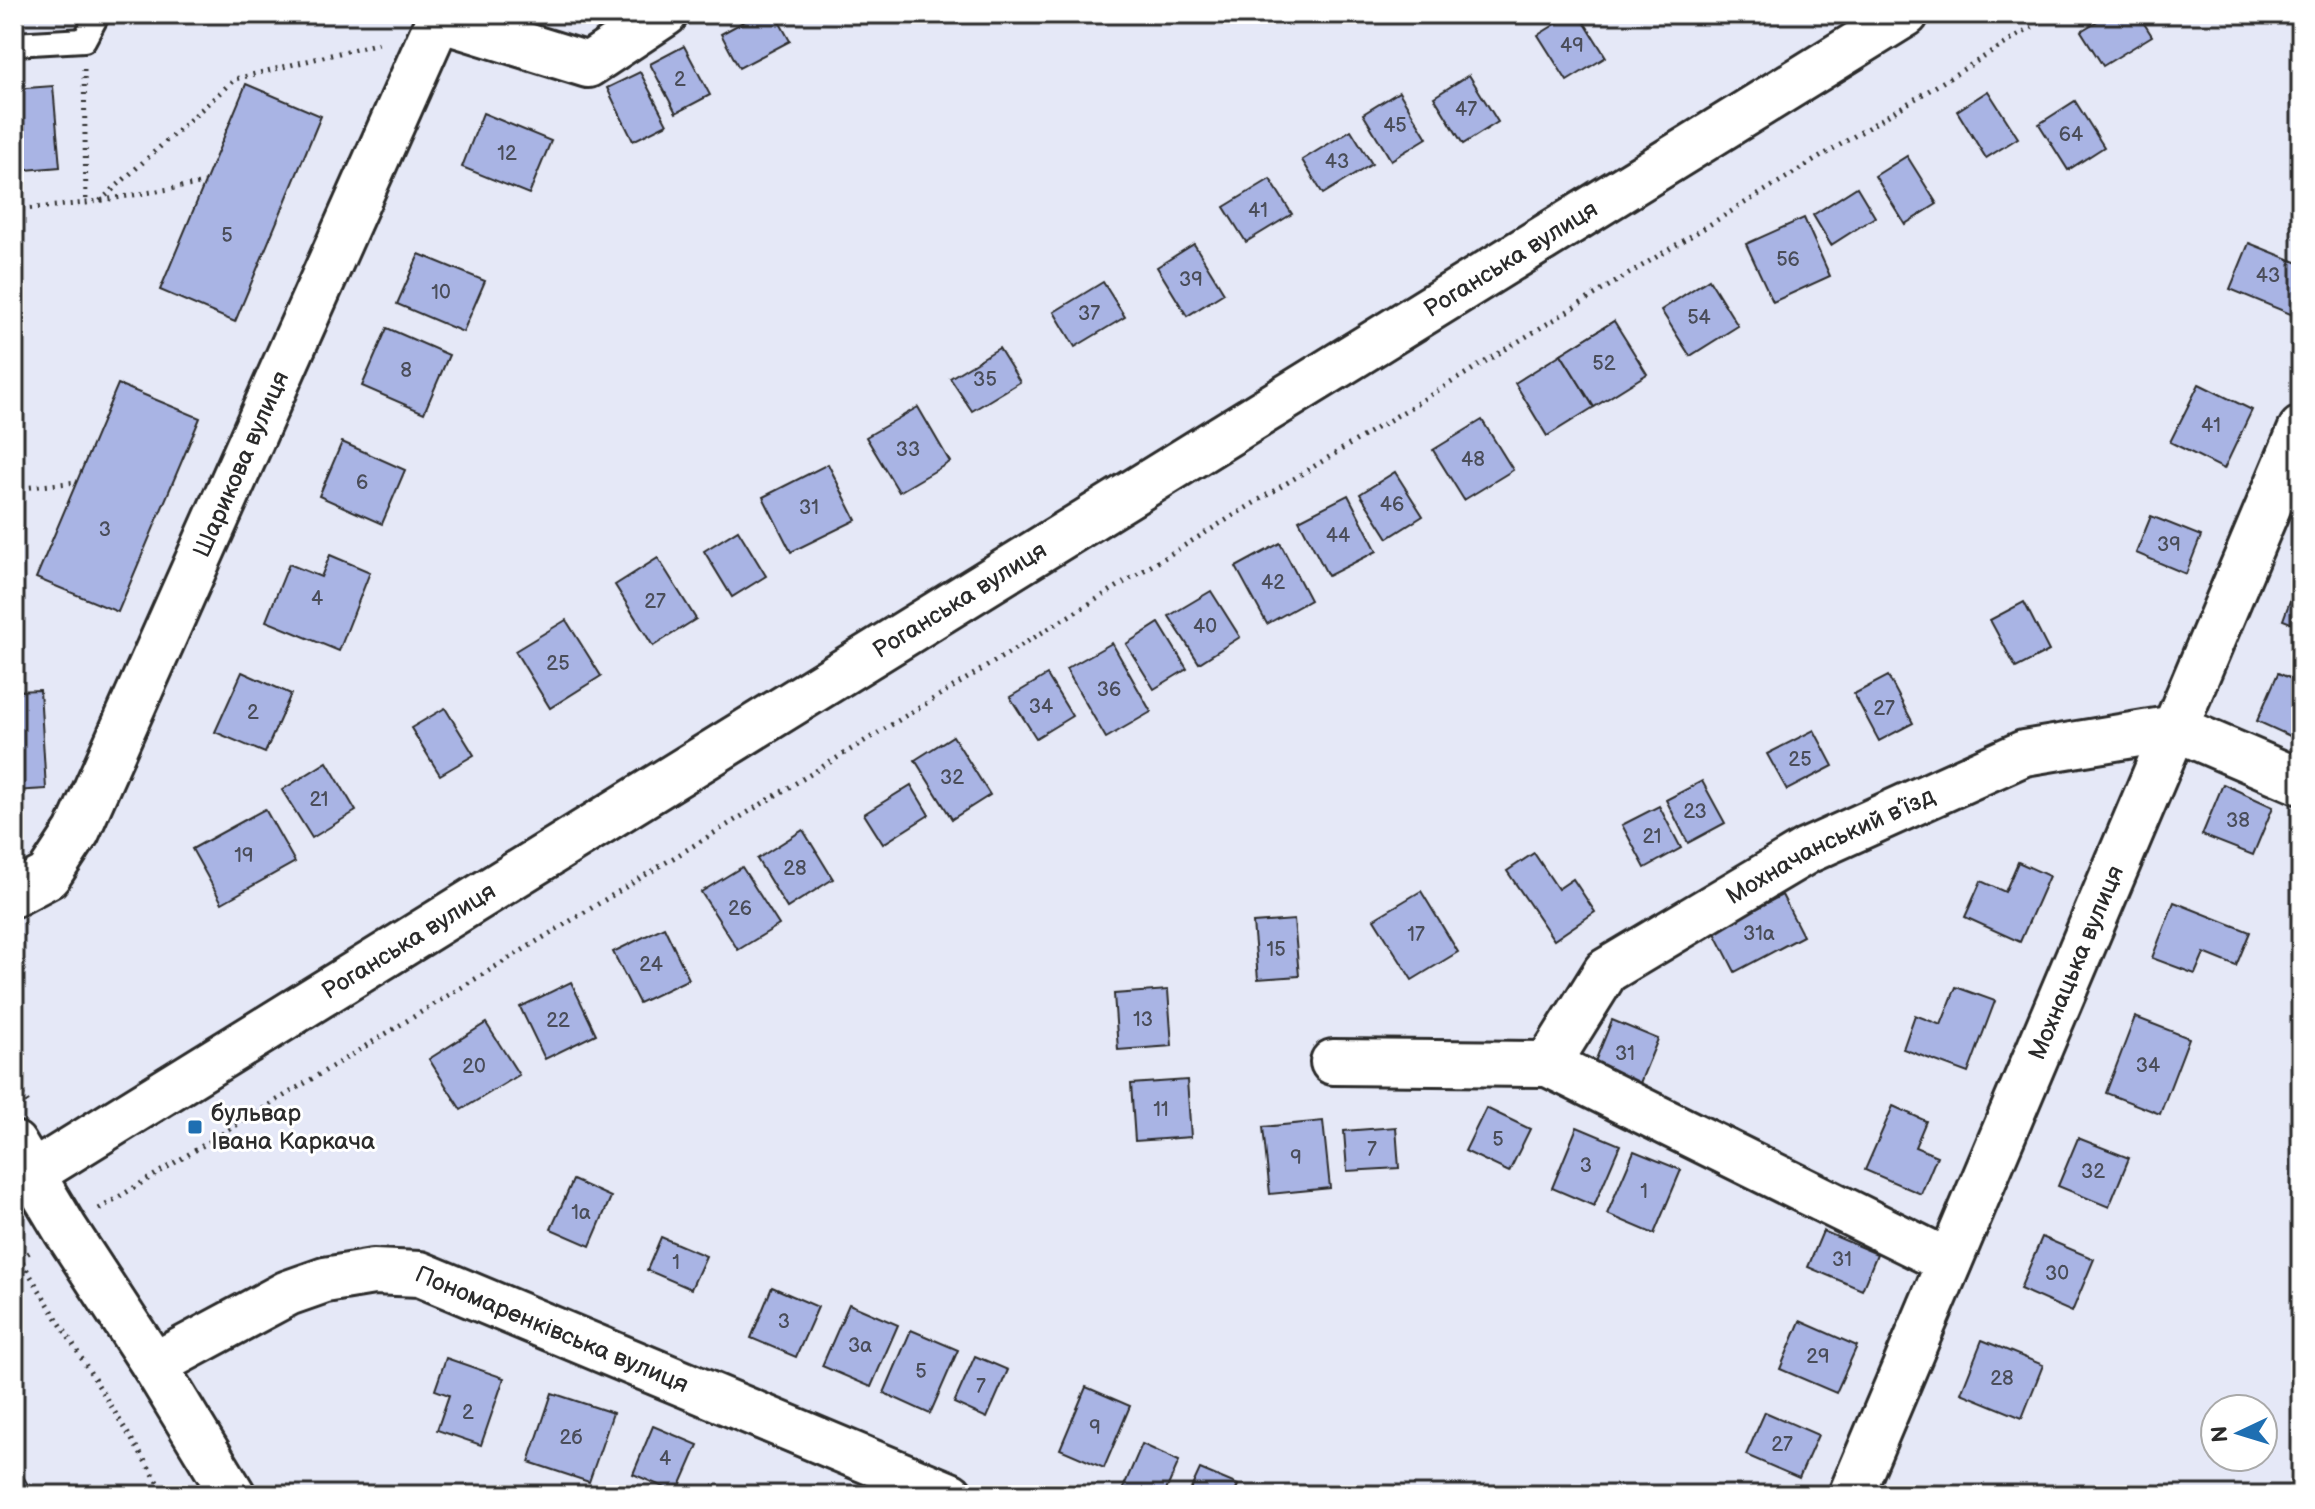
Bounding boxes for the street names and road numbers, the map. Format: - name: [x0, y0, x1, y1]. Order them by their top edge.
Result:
- street label: Роганська вулиця: [1418, 194, 1603, 323]
- street label: Шарикова вулиця: [187, 366, 295, 562]
- street label: Роганська вулиця: [867, 535, 1052, 665]
- street label: Мохначанський в’їзд: [1721, 781, 1939, 910]
- street label: Мохнацька вулиця: [2022, 861, 2130, 1064]
- street label: Роганська вулиця: [316, 876, 501, 1006]
- street label: Пономаренківська вулиця: [411, 1259, 693, 1399]

